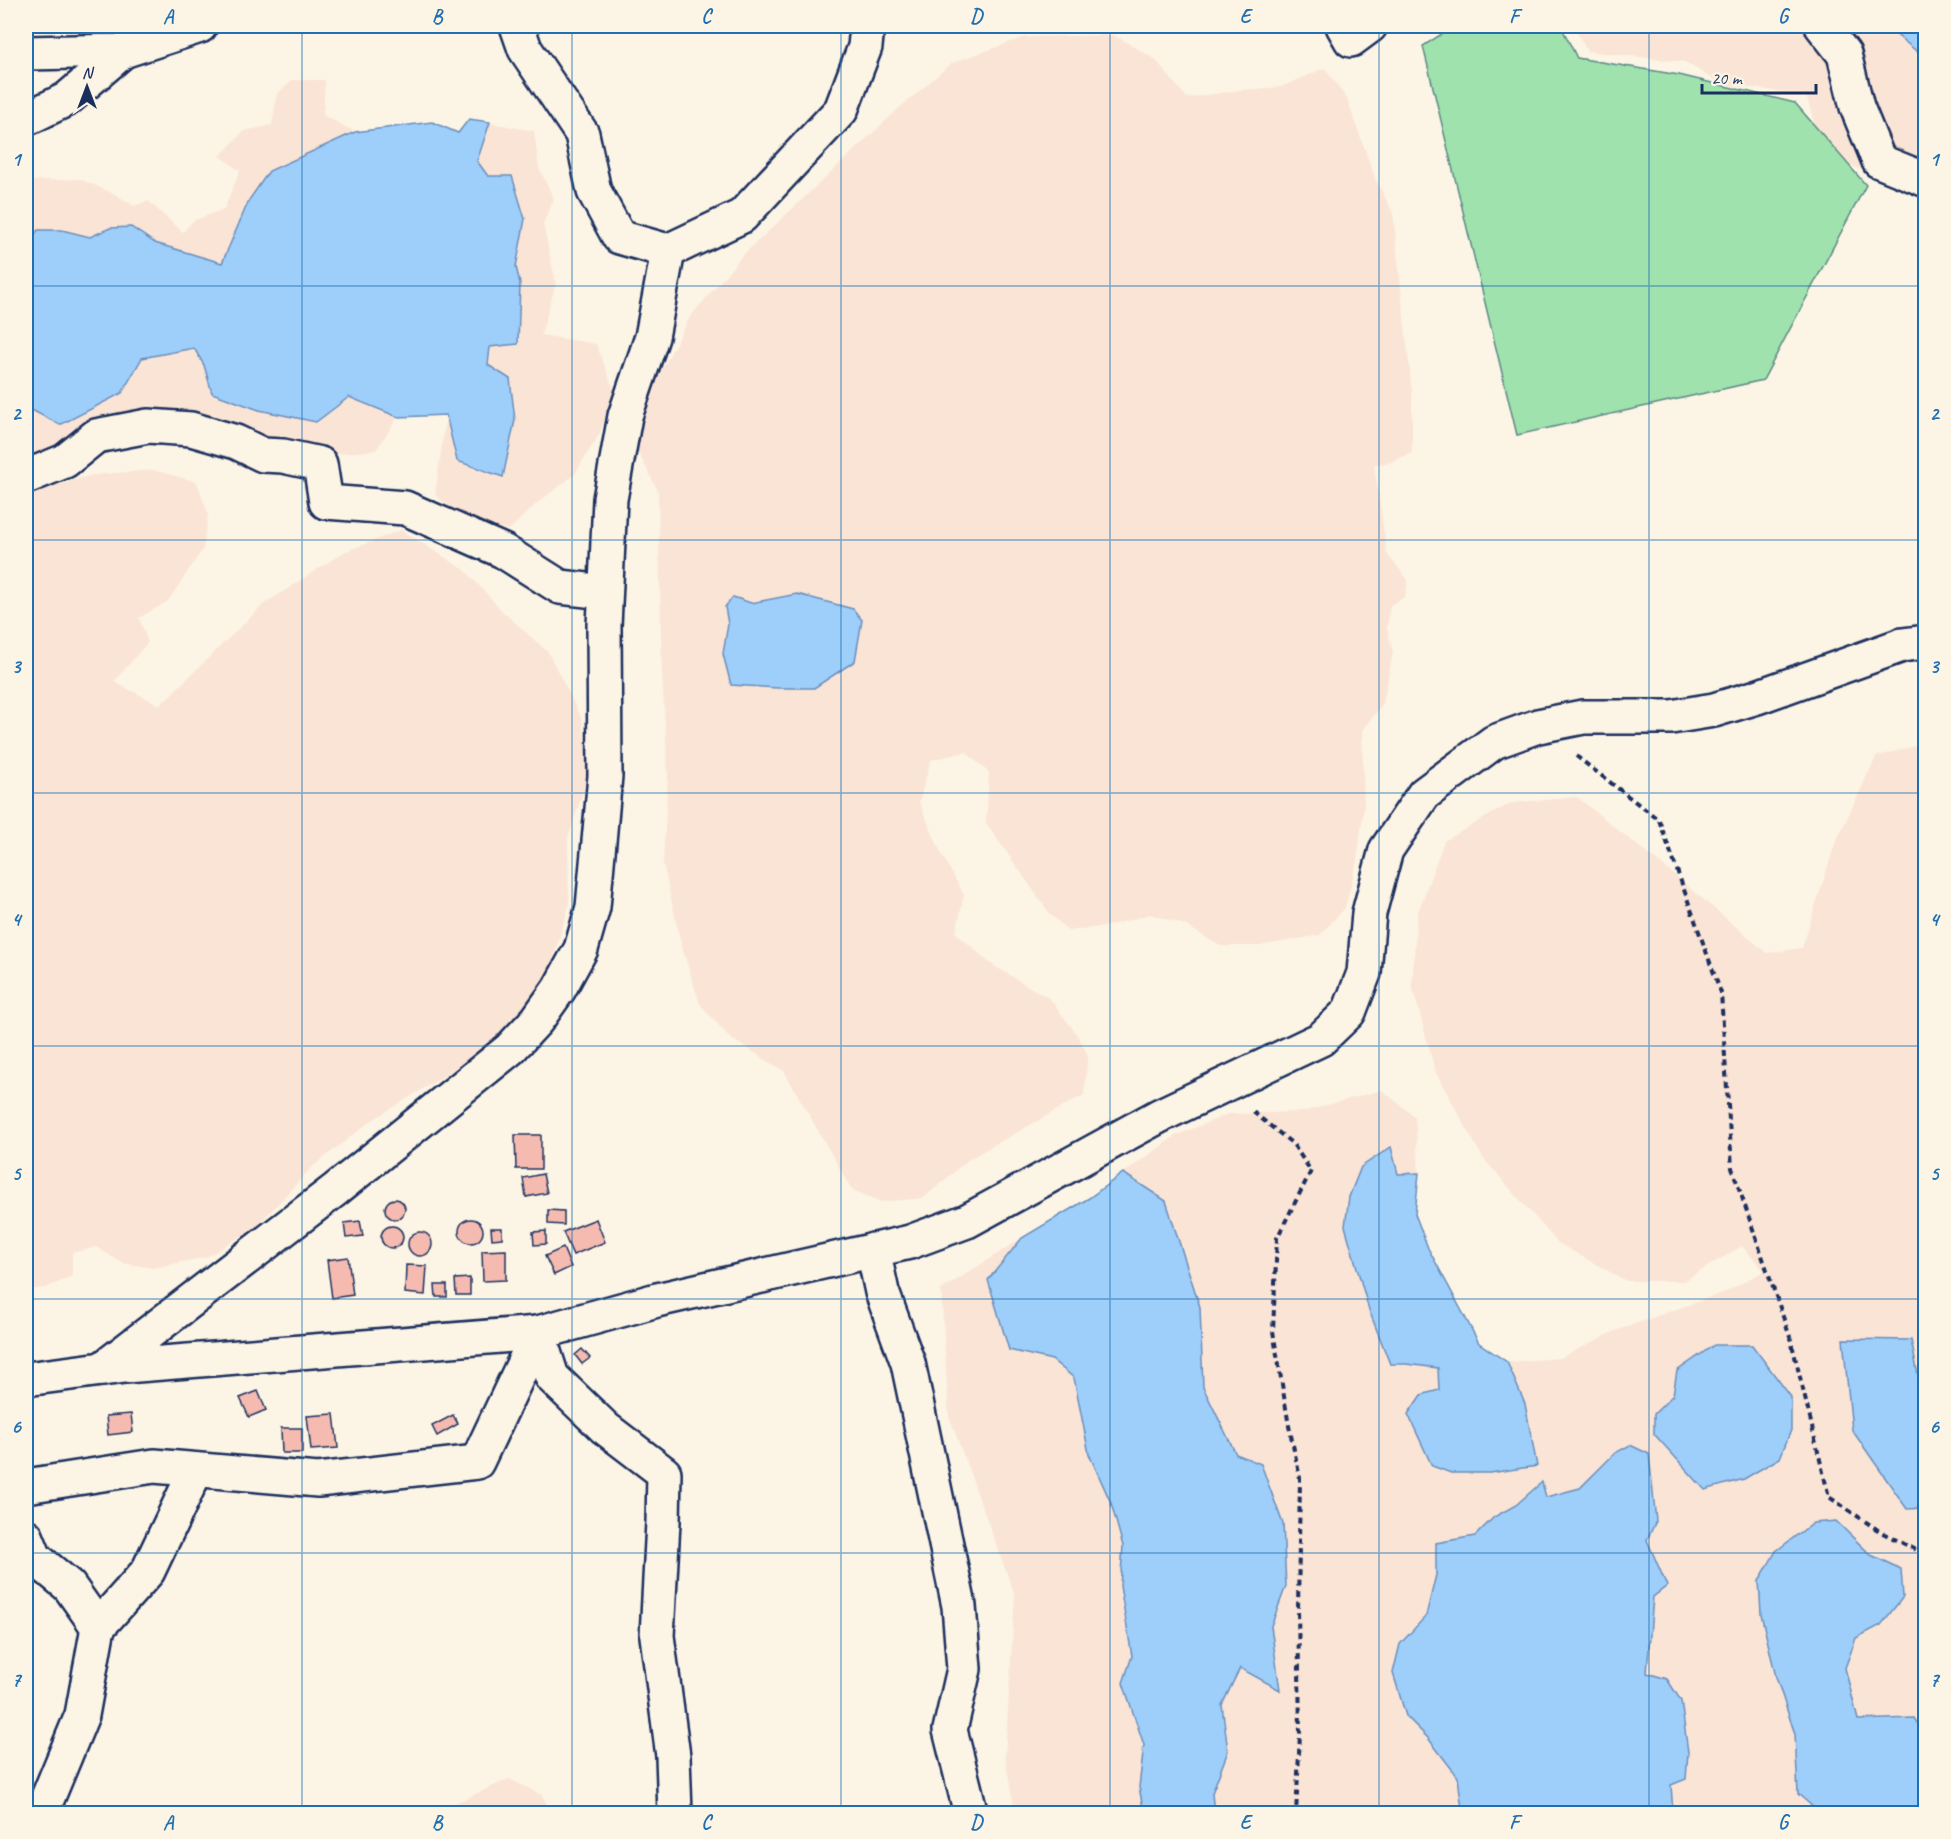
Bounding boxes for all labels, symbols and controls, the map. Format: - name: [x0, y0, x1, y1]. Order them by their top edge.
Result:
- text: A: [163, 4, 175, 29]
- text: B: [432, 4, 444, 29]
- text: C: [701, 4, 713, 29]
- text: D: [970, 4, 984, 29]
- text: E: [1240, 4, 1254, 29]
- text: F: [1509, 4, 1523, 29]
- text: G: [1778, 4, 1791, 29]
- north arrow: [57, 57, 117, 117]
- scale bar: [1702, 57, 1816, 95]
- text: N: [82, 63, 95, 83]
- text: 20 m: [1711, 67, 1744, 89]
- text: 1: [12, 147, 23, 172]
- text: 1: [1930, 147, 1941, 172]
- text: 2: [12, 401, 23, 426]
- text: 2: [1930, 401, 1941, 426]
- text: 3: [12, 654, 23, 679]
- text: 3: [1930, 654, 1941, 679]
- text: 4: [12, 907, 24, 932]
- text: 4: [1930, 907, 1942, 932]
- text: 5: [12, 1161, 23, 1186]
- text: 5: [1930, 1161, 1941, 1186]
- text: 6: [11, 1414, 22, 1439]
- text: 6: [1929, 1414, 1940, 1439]
- text: 7: [12, 1667, 23, 1692]
- text: 7: [1930, 1667, 1941, 1692]
- text: A: [163, 1810, 175, 1835]
- text: B: [432, 1810, 444, 1835]
- text: C: [701, 1810, 713, 1835]
- text: D: [970, 1810, 984, 1835]
- text: E: [1240, 1810, 1254, 1835]
- text: F: [1509, 1810, 1523, 1835]
- text: G: [1778, 1810, 1791, 1835]

